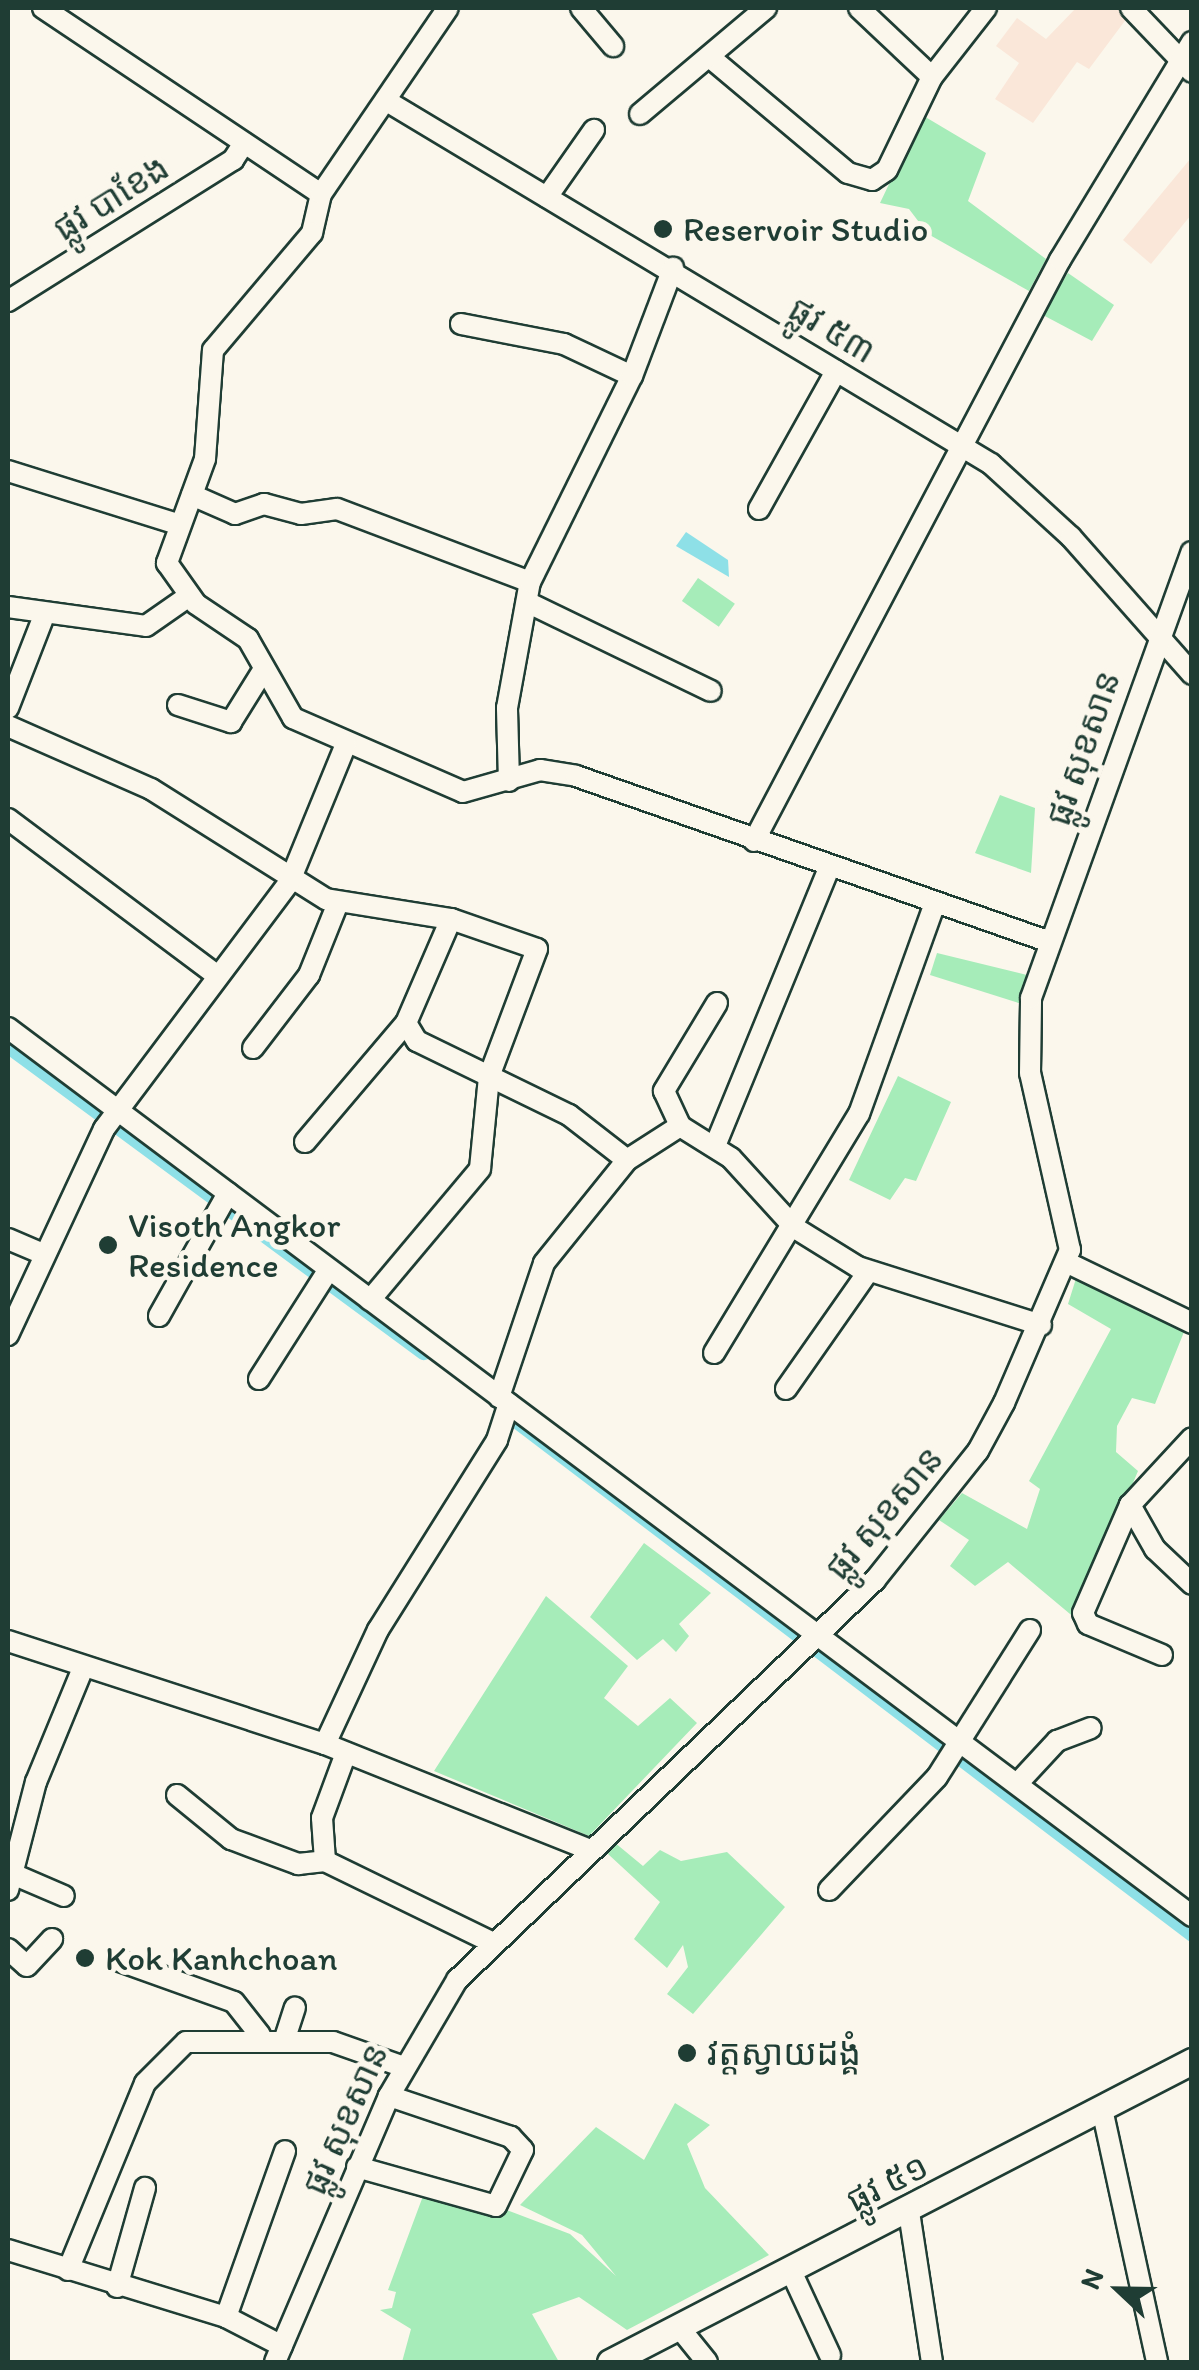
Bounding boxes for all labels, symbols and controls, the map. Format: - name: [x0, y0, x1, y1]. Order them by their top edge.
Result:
- street label: ផ្លូវ បាខែង: [45, 146, 177, 250]
- place label: Reservoir Studio: [683, 208, 928, 250]
- marker: Reservoir Studio: [652, 218, 674, 240]
- street label: ផ្លូវ ៥៣: [781, 288, 883, 372]
- street label: ផ្លូវ សុខសាន: [1037, 665, 1129, 831]
- place label: Visoth Angkor Residence: [128, 1204, 340, 1286]
- marker: Visoth Angkor Residence: [97, 1234, 119, 1256]
- street label: ផ្លូវ សុខសាន: [816, 1438, 952, 1588]
- place label: Kok Kanhchoan: [105, 1937, 339, 1979]
- marker: Kok Kanhchoan: [74, 1947, 96, 1969]
- place label: វត្តស្វាយដង្គំ: [707, 2032, 861, 2074]
- street label: ផ្លូវ សុខសាន: [293, 2037, 397, 2201]
- marker: វត្តស្វាយដង្គំ: [676, 2042, 698, 2064]
- street label: ផ្លូវ ៥១: [839, 2145, 935, 2221]
- north arrow: [1069, 2240, 1169, 2340]
- text: N: [1072, 2264, 1110, 2294]

